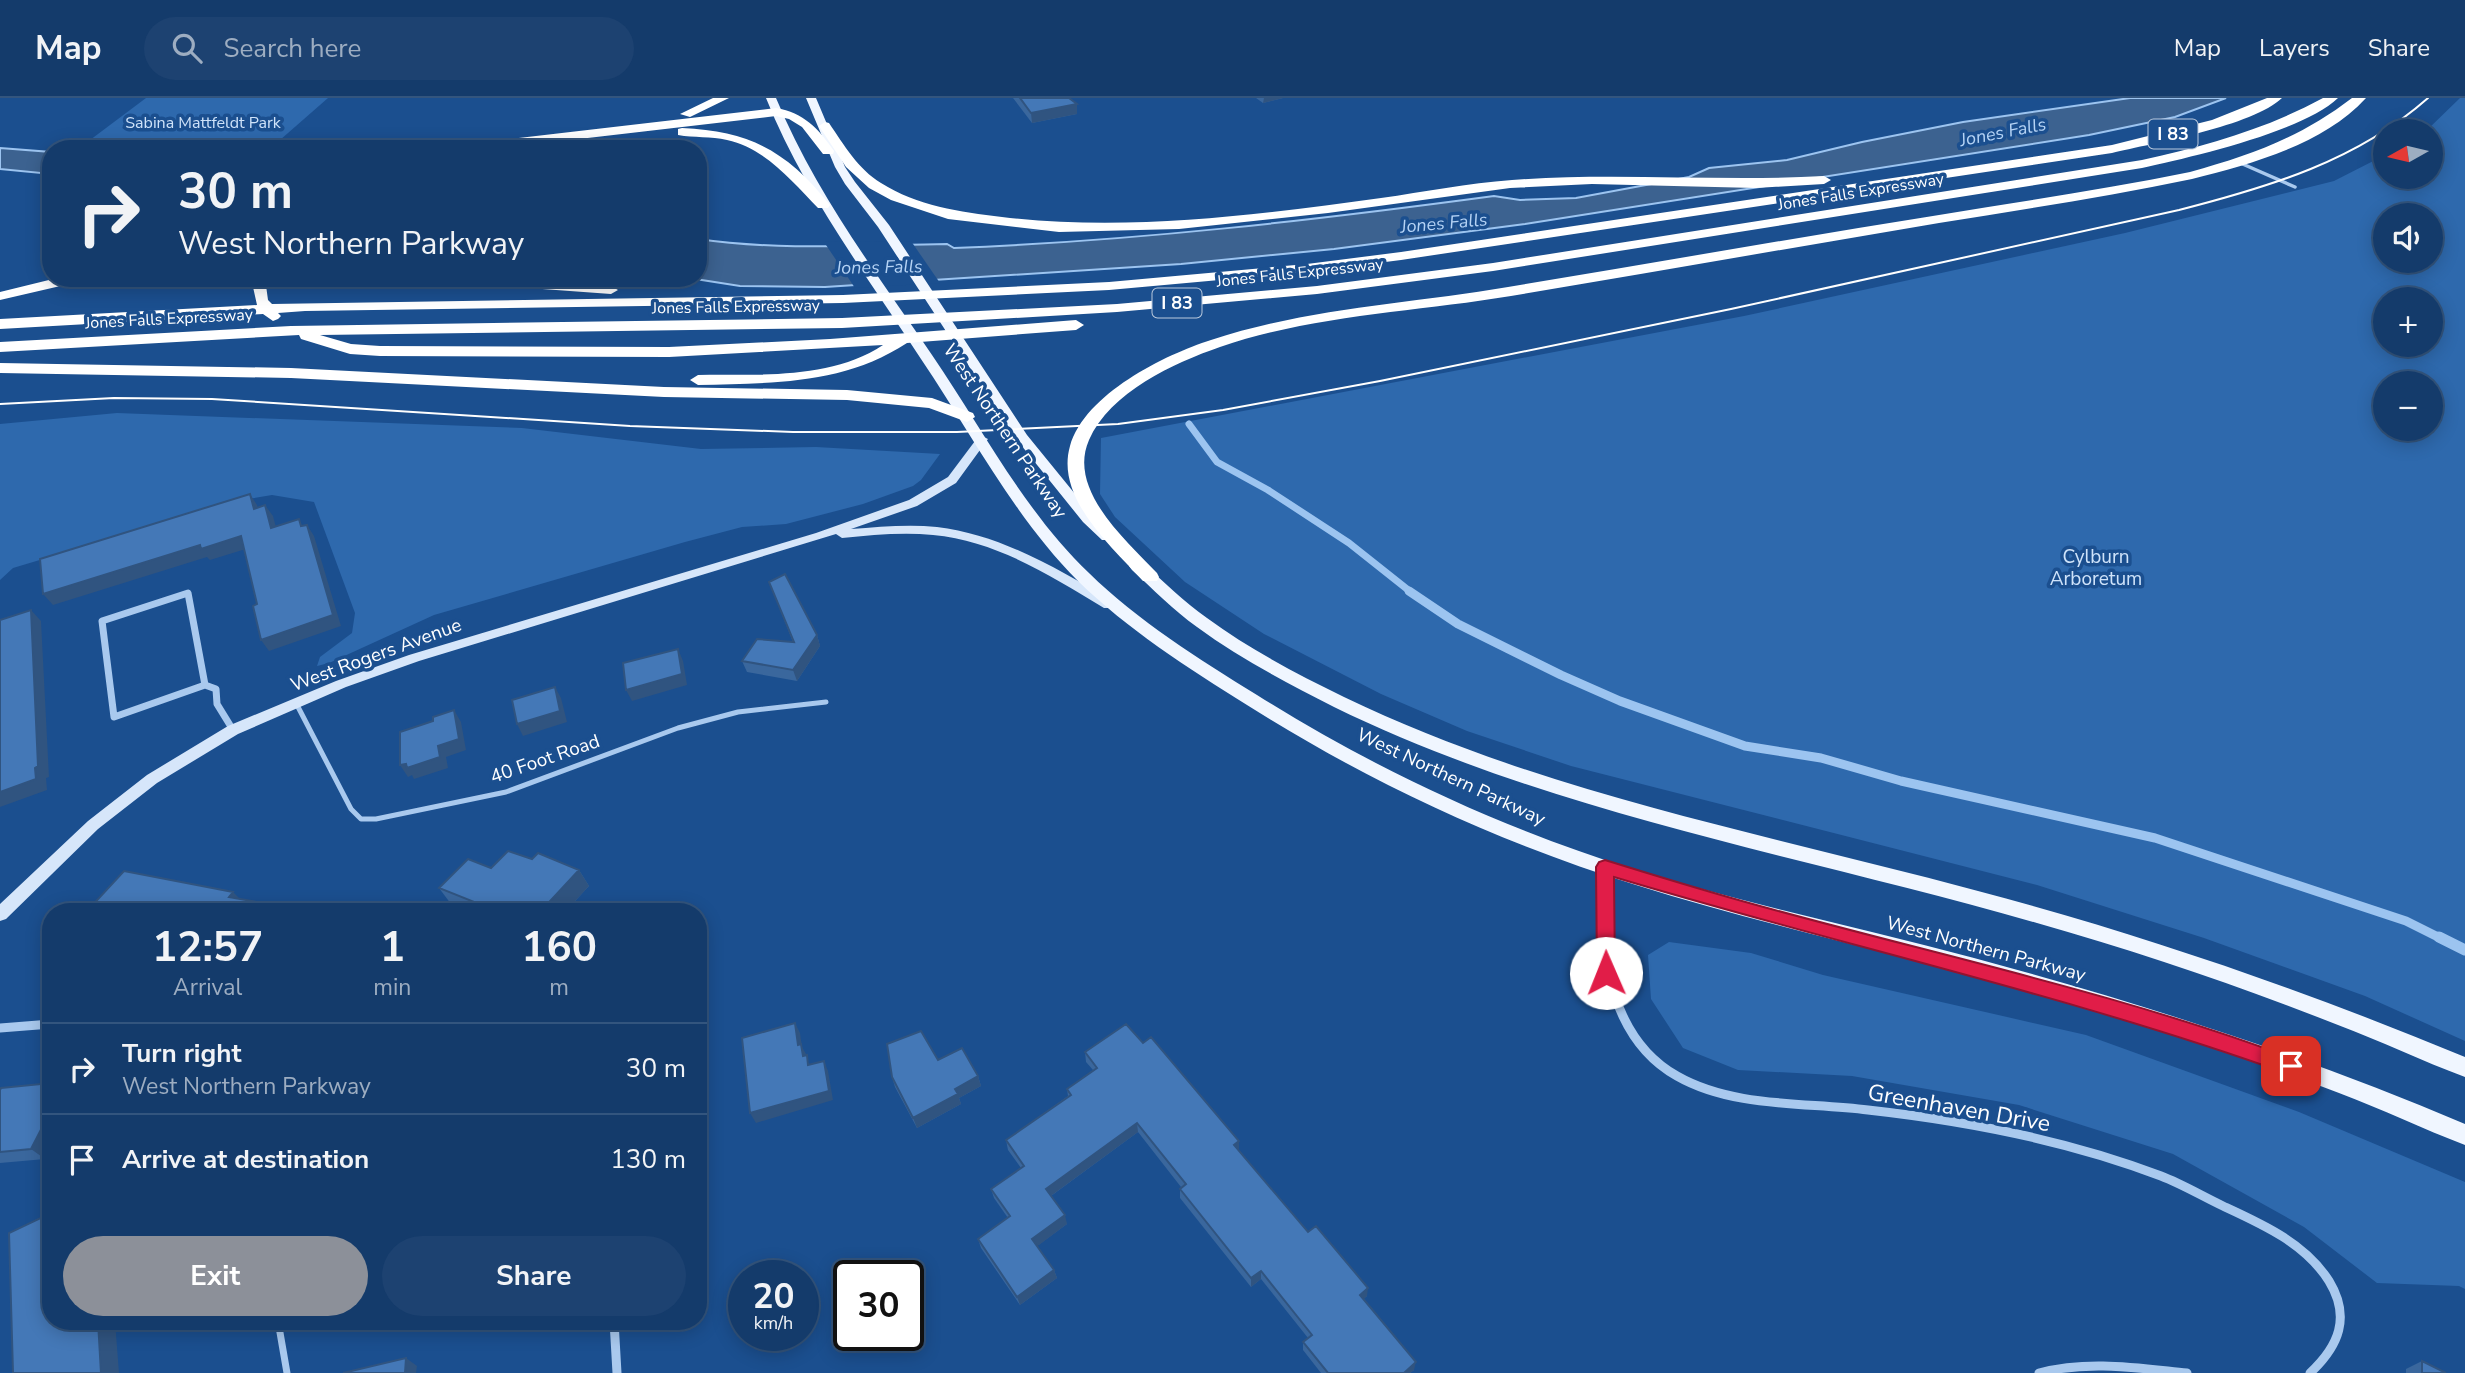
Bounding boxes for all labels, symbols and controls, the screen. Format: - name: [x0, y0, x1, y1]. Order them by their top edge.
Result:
- search box: [144, 17, 634, 80]
- text: Map: [35, 26, 102, 71]
- icon: search: [168, 29, 206, 67]
- text: Search here: [224, 31, 361, 66]
- text: Map: [2174, 32, 2221, 64]
- text: Layers: [2259, 32, 2330, 64]
- text: Share: [2368, 32, 2430, 64]
- park label: Sabina Mattfeldt Park: [125, 112, 282, 134]
- water label: Jones Falls: [1957, 112, 2048, 152]
- north arrow: [2373, 119, 2443, 189]
- map controls: [2373, 119, 2443, 441]
- road number: I 83: [2148, 120, 2198, 149]
- text: 30 m: [178, 158, 293, 225]
- icon: right: [63, 168, 154, 259]
- street label: Jones Falls Expressway: [1775, 168, 1946, 216]
- button: sound: [2373, 203, 2443, 273]
- water label: Jones Falls: [1399, 207, 1488, 239]
- text: West Northern Parkway: [178, 222, 524, 265]
- street label: Jones Falls Expressway: [1214, 253, 1385, 293]
- water label: Jones Falls: [834, 254, 923, 280]
- button: +: [2373, 287, 2443, 357]
- road number: I 83: [1152, 288, 1202, 318]
- street label: Jones Falls Expressway: [651, 295, 821, 319]
- street label: Jones Falls Expressway: [84, 304, 254, 334]
- street label: West Northern Parkway: [937, 339, 1073, 524]
- button: −: [2373, 371, 2443, 441]
- park label: Cylburn Arboretum: [2050, 544, 2142, 592]
- street label: West Rogers Avenue: [287, 612, 465, 698]
- street label: West Northern Parkway: [1352, 722, 1550, 832]
- street label: 40 Foot Road: [487, 728, 603, 790]
- street label: West Northern Parkway: [1883, 910, 2089, 988]
- text: 12:57: [152, 919, 263, 976]
- text: 1: [380, 919, 405, 976]
- text: 160: [521, 919, 597, 976]
- position arrow: [1569, 936, 1643, 1010]
- text: Arrival: [173, 972, 242, 1003]
- text: min: [373, 972, 411, 1003]
- text: m: [549, 972, 569, 1003]
- text: Turn right: [122, 1036, 241, 1071]
- pin: [2261, 1036, 2321, 1096]
- icon: arrive: [2272, 1047, 2310, 1085]
- icon: right: [63, 1050, 101, 1088]
- text: 30 m: [626, 1051, 686, 1086]
- text: West Northern Parkway: [122, 1071, 371, 1102]
- street label: Greenhaven Drive: [1865, 1077, 2053, 1139]
- icon: arrive: [63, 1141, 101, 1179]
- text: Arrive at destination: [122, 1142, 369, 1177]
- text: 130 m: [610, 1142, 686, 1177]
- button: Exit: [63, 1236, 368, 1316]
- button: Share: [382, 1236, 686, 1316]
- speed limit sign: 30: [833, 1260, 924, 1351]
- text: 20: [752, 1273, 795, 1320]
- text: km/h: [754, 1311, 793, 1335]

